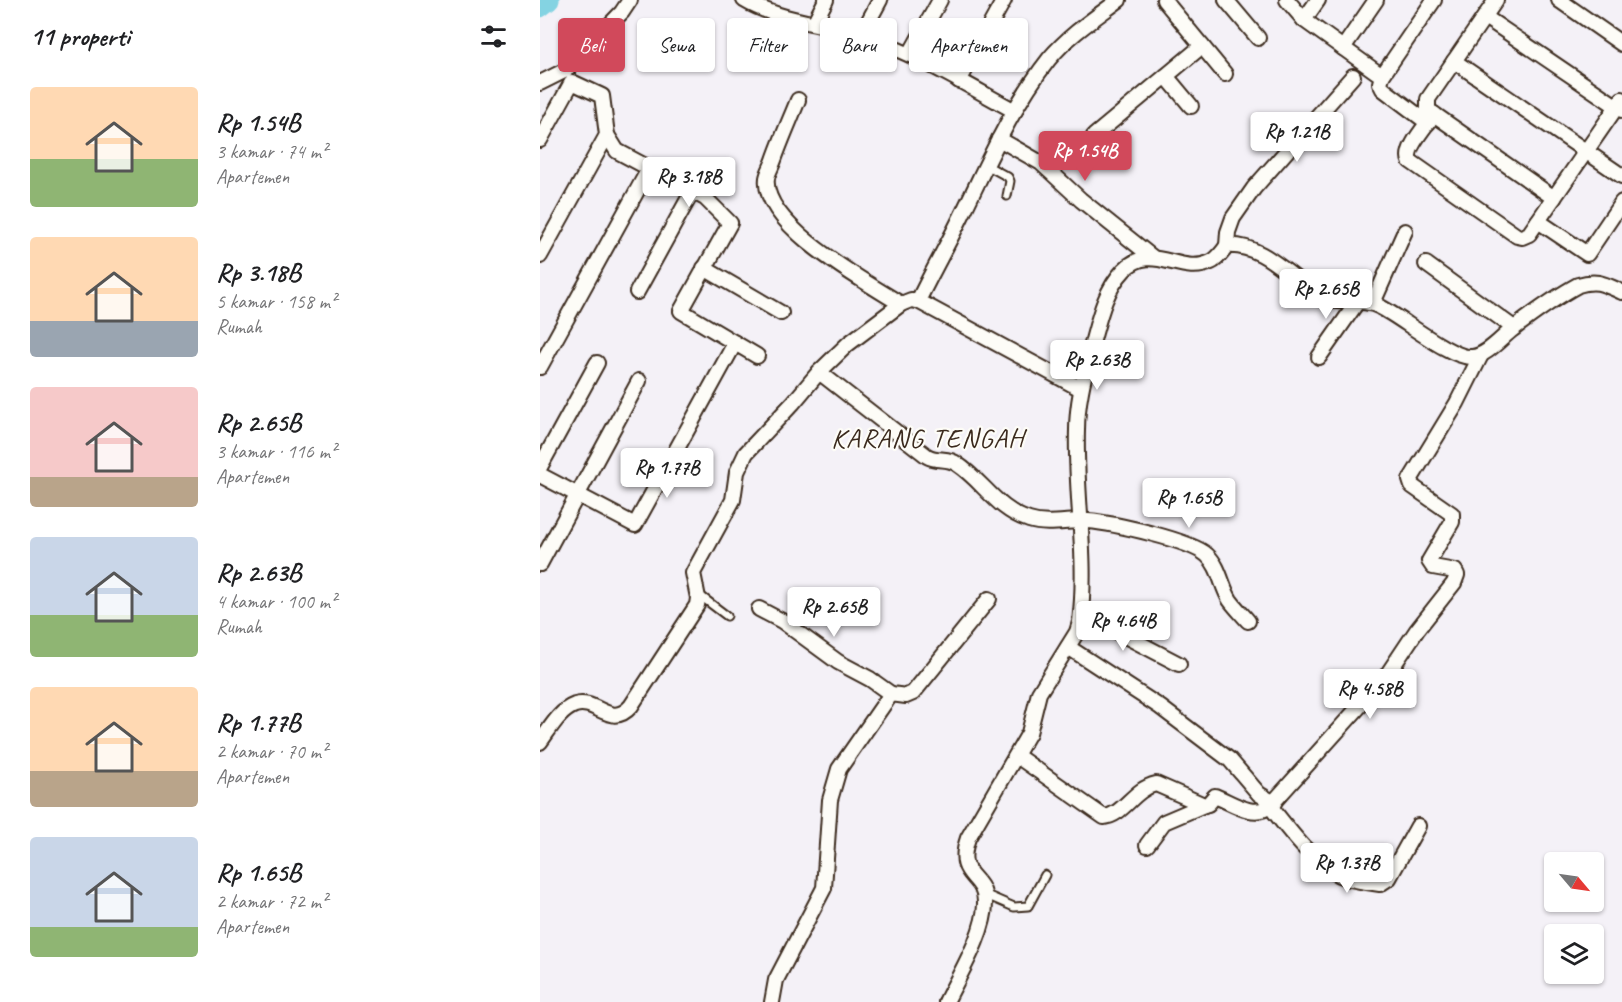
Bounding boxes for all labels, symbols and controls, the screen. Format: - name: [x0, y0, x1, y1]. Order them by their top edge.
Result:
- chip: Beli: [558, 18, 625, 72]
- chip: Sewa: [637, 18, 715, 72]
- chip: Filter: [727, 18, 808, 72]
- chip: Baru: [820, 18, 897, 72]
- chip: Apartemen: [909, 18, 1028, 72]
- text: 11 properti: [30, 20, 130, 53]
- icon: filters: [477, 20, 510, 53]
- text: Rp 1.54B: [216, 106, 300, 139]
- icon: home: [78, 111, 150, 183]
- pin: Rp 1.21B: [1235, 112, 1359, 163]
- text: Rp 1.21B: [1264, 119, 1330, 144]
- pin: Rp 1.54B: [1023, 131, 1147, 182]
- text: Rp 1.54B: [1053, 138, 1117, 163]
- text: 3 kamar · 74 m²: [216, 139, 327, 164]
- pin: Rp 3.18B: [627, 157, 751, 208]
- text: Apartemen: [216, 164, 289, 189]
- text: Rp 3.18B: [656, 164, 722, 189]
- text: Rp 3.18B: [216, 256, 301, 289]
- icon: home: [78, 261, 150, 333]
- pin: Rp 2.65B: [1264, 269, 1388, 320]
- text: Rp 2.65B: [1293, 276, 1359, 301]
- text: 5 kamar · 158 m²: [216, 289, 336, 314]
- text: Rumah: [216, 314, 262, 339]
- pin: Rp 2.63B: [1035, 340, 1159, 391]
- text: Rp 2.63B: [1064, 347, 1130, 372]
- text: Rp 2.65B: [216, 406, 301, 439]
- icon: home: [78, 411, 150, 483]
- district label: KARANG TENGAH: [831, 421, 1028, 455]
- text: 3 kamar · 116 m²: [216, 439, 336, 464]
- pin: Rp 1.77B: [605, 448, 729, 499]
- text: Rp 1.77B: [635, 455, 699, 480]
- text: Apartemen: [216, 464, 289, 489]
- pin: Rp 1.65B: [1127, 478, 1251, 529]
- text: Rp 1.65B: [1156, 485, 1222, 510]
- text: Rp 2.63B: [216, 556, 301, 589]
- icon: home: [78, 561, 150, 633]
- pin: Rp 2.65B: [772, 587, 896, 638]
- text: 4 kamar · 100 m²: [216, 589, 336, 614]
- text: Rp 2.65B: [801, 594, 867, 619]
- pin: Rp 4.64B: [1061, 601, 1185, 652]
- text: Rp 4.64B: [1090, 608, 1156, 633]
- text: Rumah: [216, 614, 262, 639]
- pin: Rp 4.58B: [1308, 669, 1432, 720]
- text: Rp 4.58B: [1338, 676, 1402, 701]
- text: Rp 1.77B: [216, 706, 300, 739]
- icon: home: [78, 711, 150, 783]
- text: 2 kamar · 70 m²: [216, 739, 327, 764]
- text: Apartemen: [216, 764, 289, 789]
- pin: Rp 1.37B: [1285, 843, 1409, 894]
- text: Rp 1.37B: [1314, 850, 1380, 875]
- north arrow: [1544, 852, 1604, 912]
- map controls: [1544, 852, 1604, 984]
- text: Rp 1.65B: [216, 856, 301, 889]
- icon: home: [78, 861, 150, 933]
- text: 2 kamar · 72 m²: [216, 889, 327, 914]
- text: Apartemen: [216, 914, 289, 939]
- button: layers: [1544, 924, 1604, 984]

